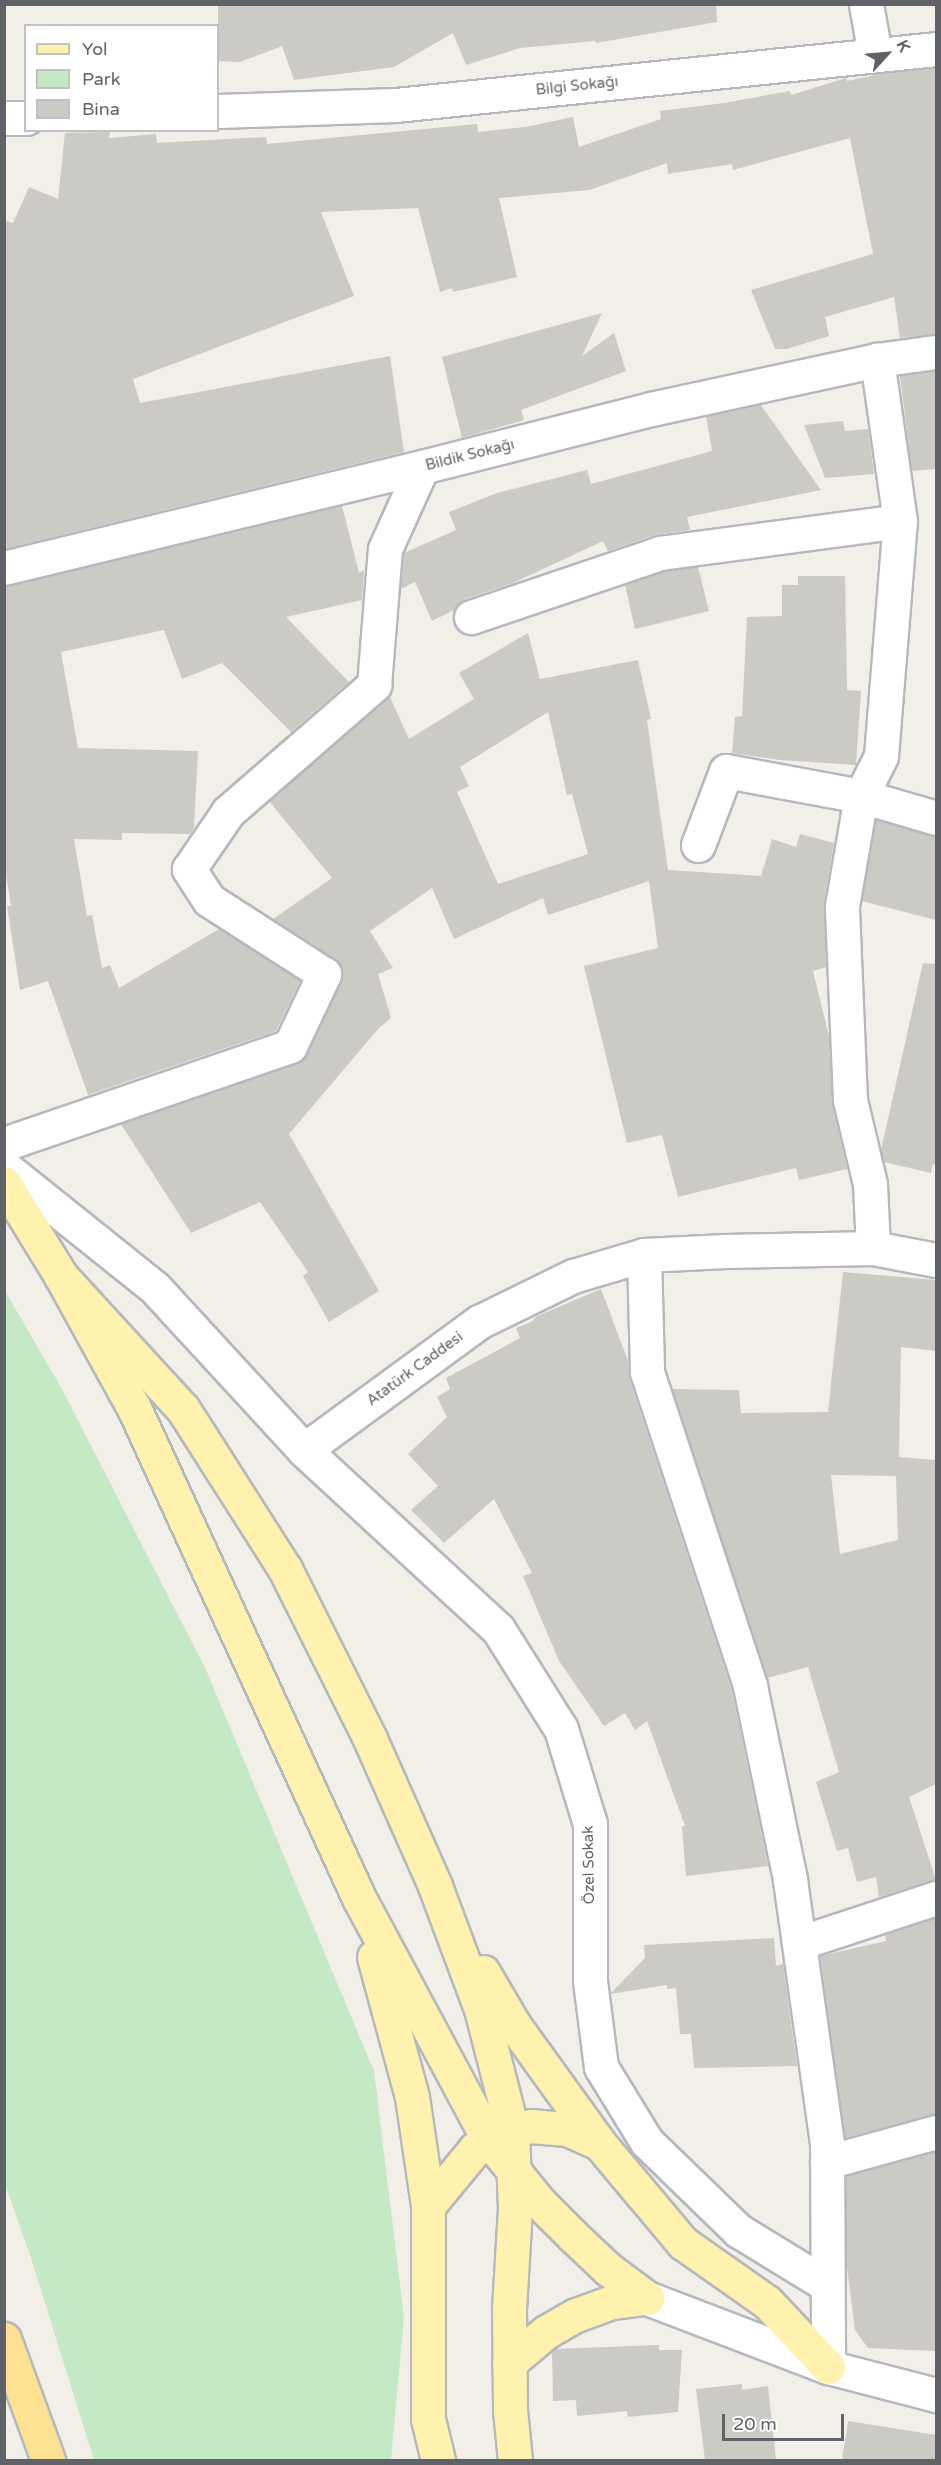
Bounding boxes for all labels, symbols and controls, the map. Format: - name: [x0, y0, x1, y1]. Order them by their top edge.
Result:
- legend: [24, 24, 219, 132]
- north arrow: [857, 24, 917, 84]
- text: K: [892, 37, 915, 55]
- text: Yol: [82, 38, 108, 60]
- text: Park: [82, 68, 120, 90]
- street label: Bilgi Sokağı: [535, 73, 619, 99]
- text: Bina: [82, 98, 120, 120]
- street label: Bildik Sokağı: [424, 435, 516, 475]
- street label: Atatürk Caddesi: [363, 1328, 467, 1410]
- street label: Özel Sokak: [579, 1825, 599, 1905]
- scale bar: [725, 2402, 846, 2440]
- text: 20 m: [733, 2413, 777, 2435]

